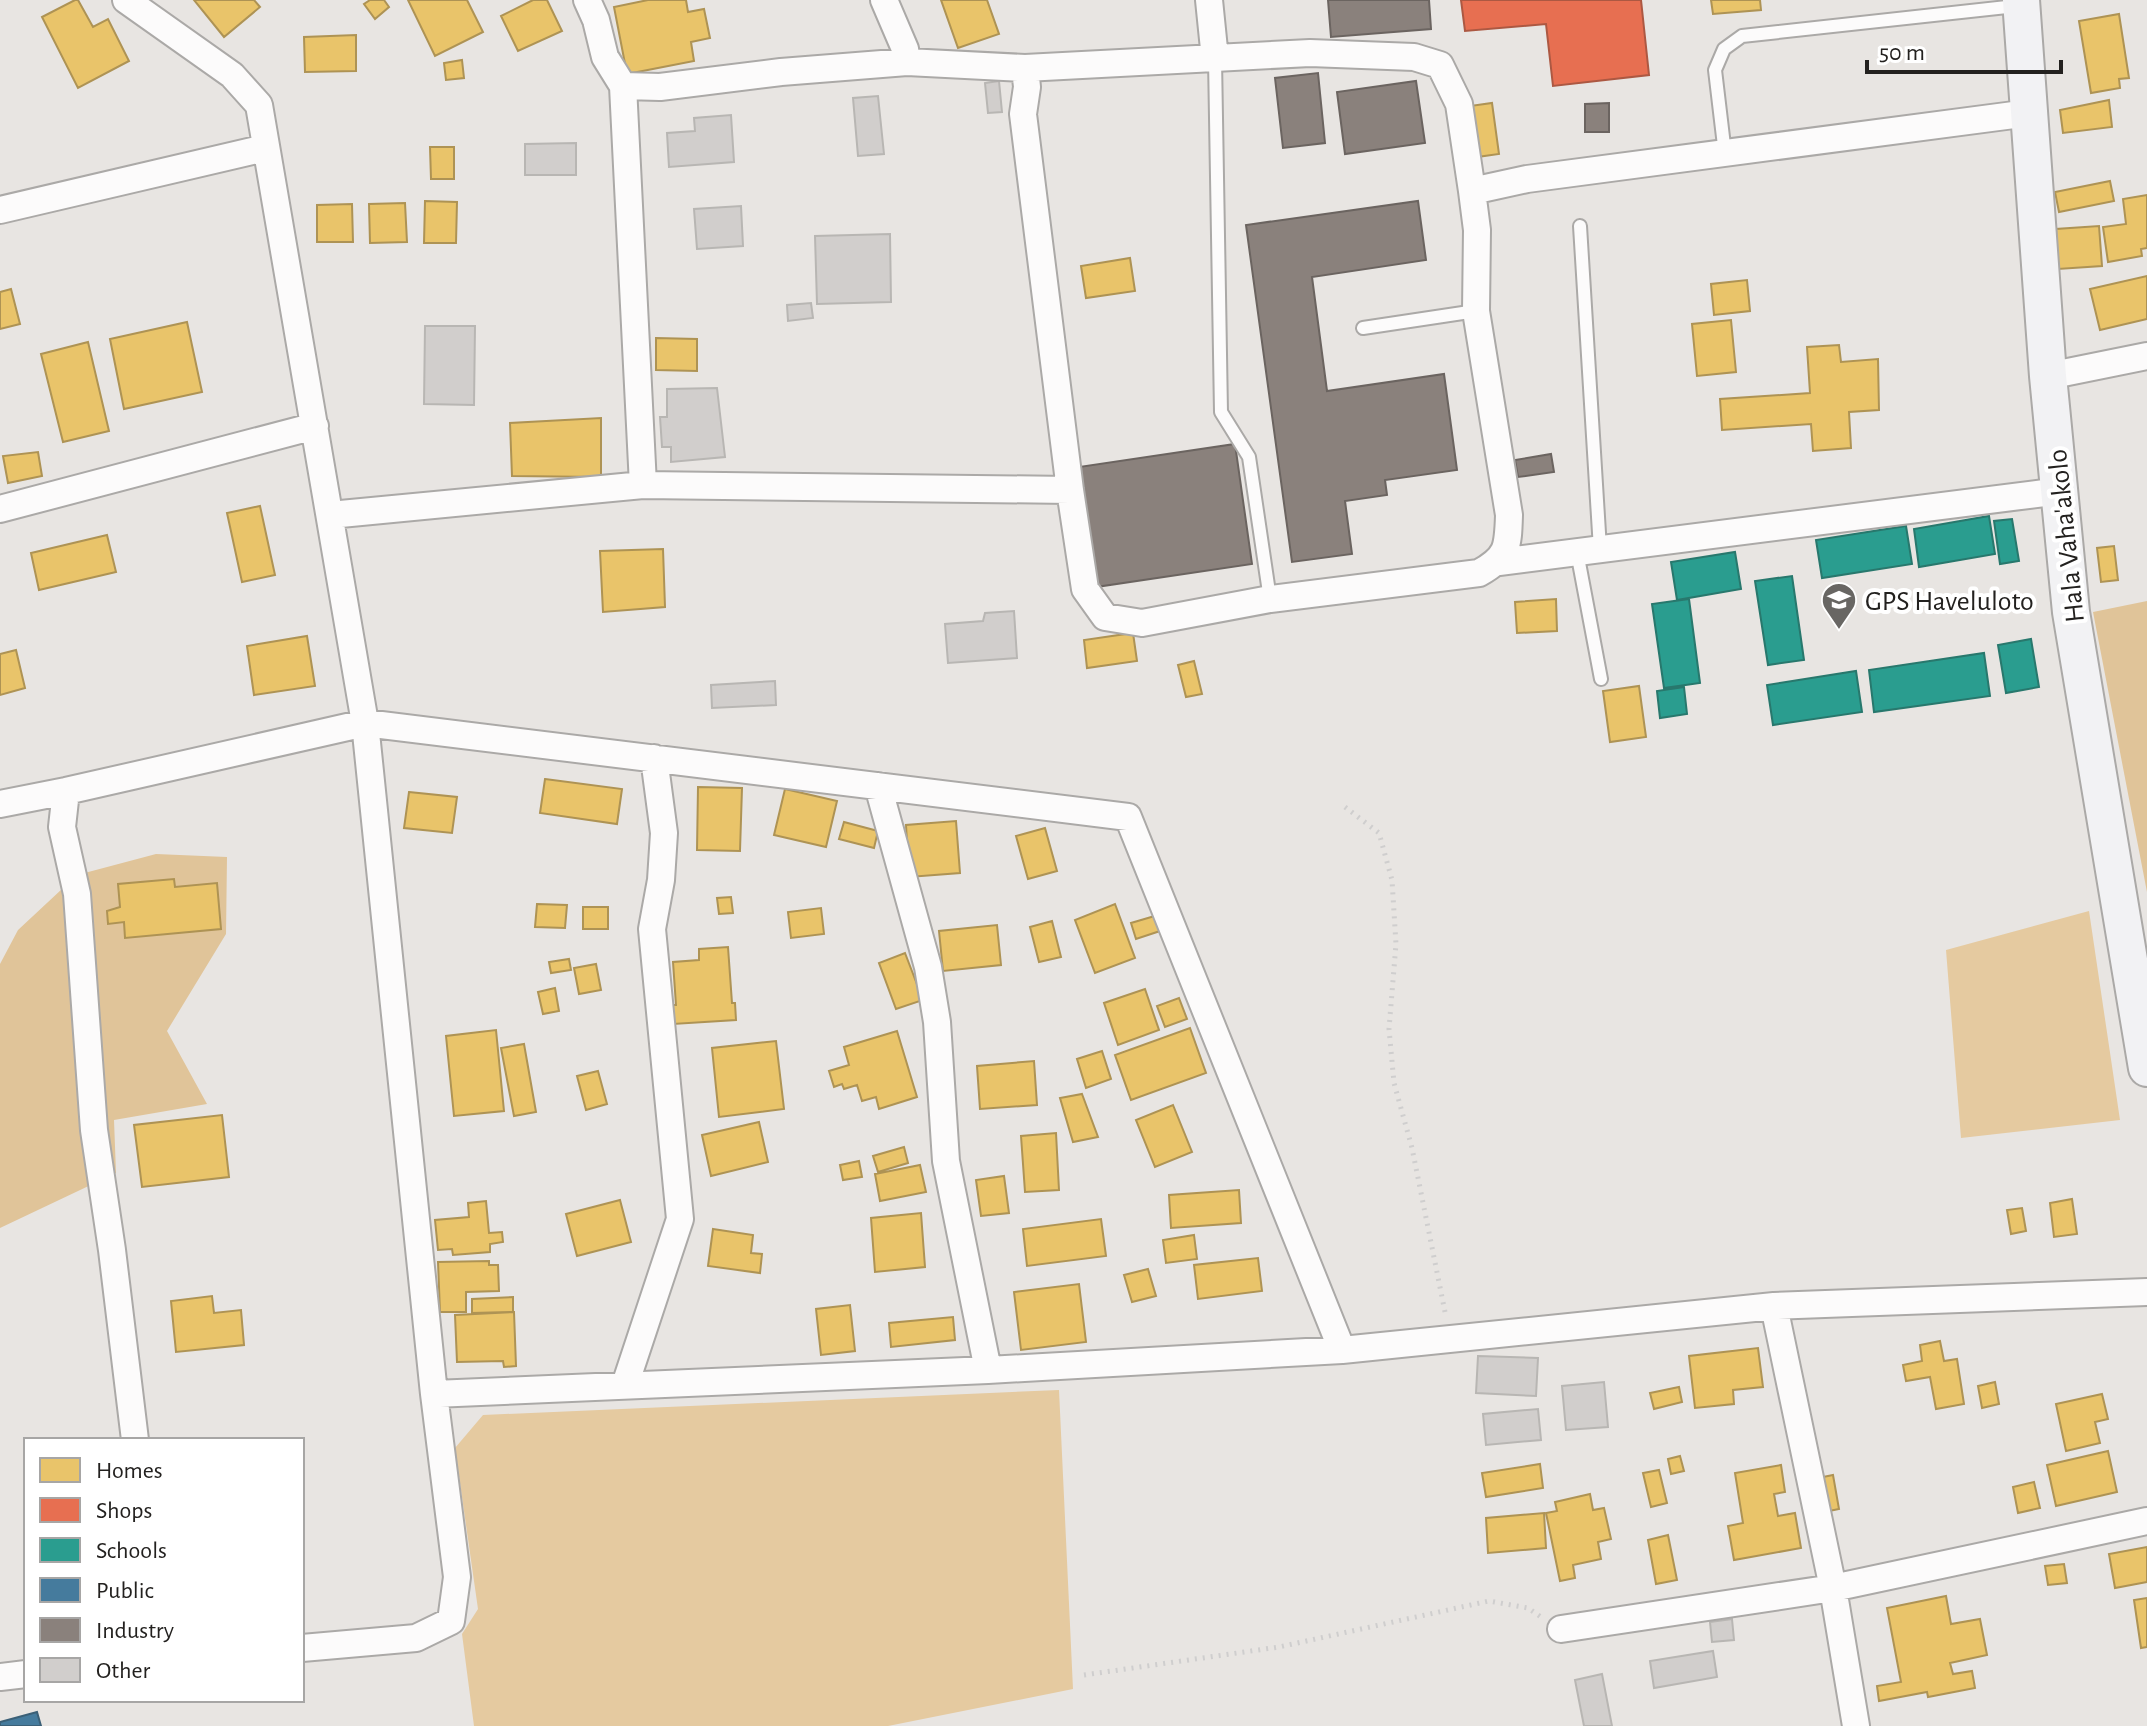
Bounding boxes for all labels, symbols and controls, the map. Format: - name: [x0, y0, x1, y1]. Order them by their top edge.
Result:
- scale bar: [1867, 24, 2061, 74]
- text: 50 m: [1879, 41, 1925, 65]
- street label: Hala Vaha'akolo: [2044, 448, 2090, 624]
- school or university icon: GPS Haveluloto: [1820, 581, 1858, 631]
- place label: GPS Haveluloto: [1865, 588, 2034, 616]
- legend: [24, 1438, 304, 1702]
- text: Homes: [96, 1459, 163, 1483]
- text: Shops: [96, 1499, 152, 1523]
- text: Schools: [96, 1539, 167, 1563]
- text: Public: [96, 1579, 154, 1603]
- text: Industry: [96, 1619, 174, 1643]
- text: Other: [96, 1659, 150, 1683]

